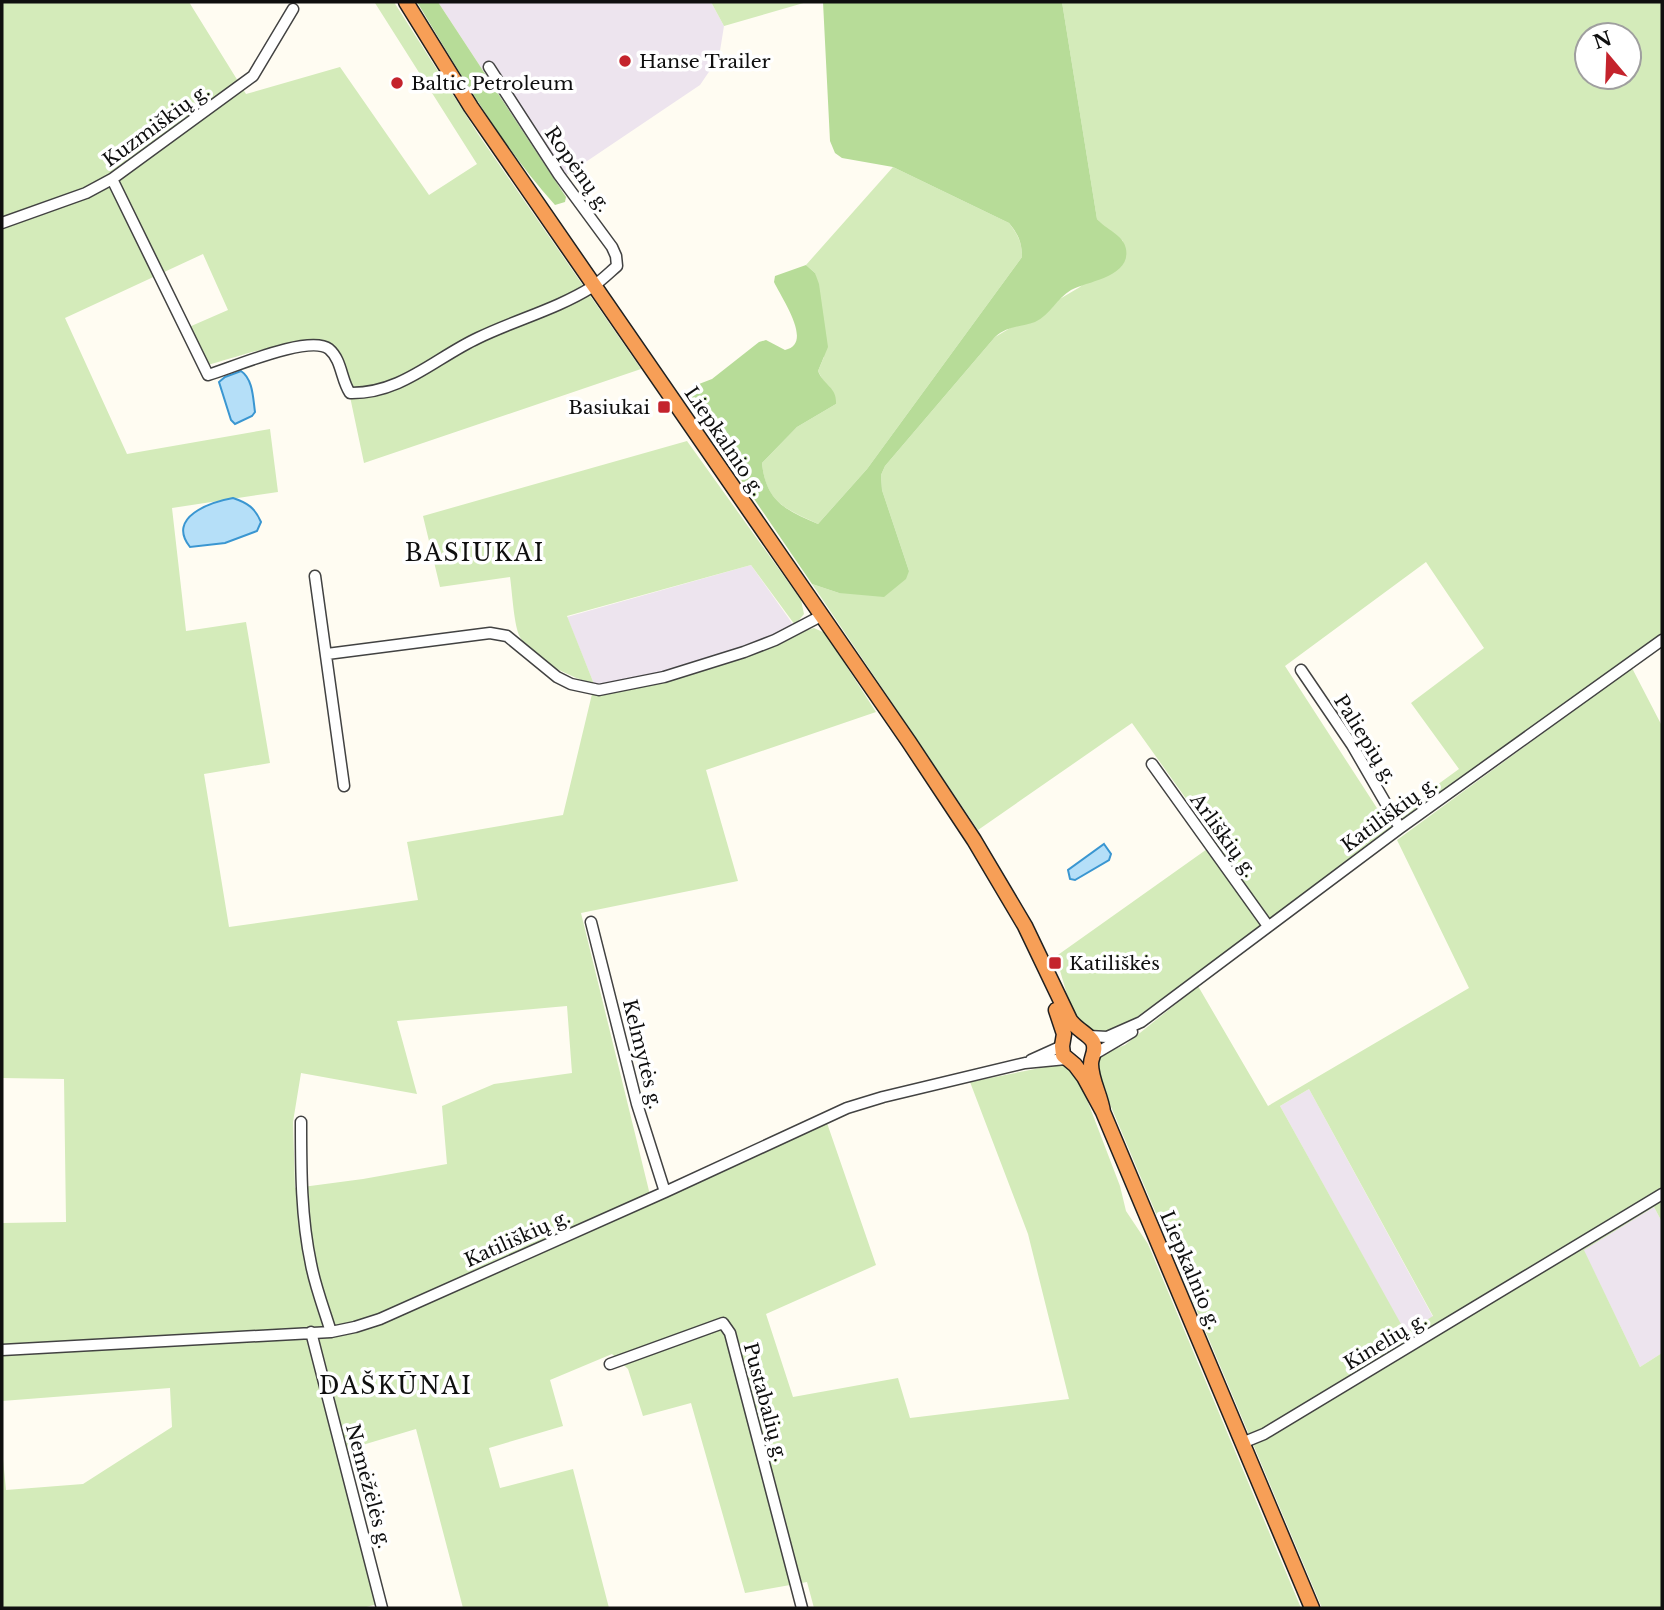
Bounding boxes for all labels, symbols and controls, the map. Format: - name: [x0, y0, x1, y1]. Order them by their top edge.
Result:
- north arrow: [1573, 21, 1643, 91]
- text: N: [1590, 27, 1615, 54]
- place label: Hanse Trailer: [639, 50, 771, 73]
- marker: Hanse Trailer: [617, 53, 633, 69]
- place label: Baltic Petroleum: [411, 72, 574, 95]
- marker: Baltic Petroleum: [389, 75, 405, 91]
- street label: Kuzmiškių g.: [98, 79, 214, 172]
- street label: Ropėnų g.: [540, 122, 615, 216]
- street label: Liepkalnio g.: [680, 382, 769, 500]
- place label: Basiukai: [568, 396, 651, 419]
- marker: Basiukai: [656, 399, 672, 415]
- district label: BASIUKAI: [405, 539, 545, 567]
- street label: Paliepių g.: [1329, 690, 1402, 788]
- street label: Katiliškių g.: [1337, 772, 1442, 857]
- street label: Arliškių g.: [1185, 788, 1262, 882]
- place label: Katiliškės: [1069, 952, 1160, 975]
- marker: Katiliškės: [1047, 955, 1063, 971]
- street label: Kelmytės g.: [618, 997, 667, 1111]
- street label: Katiliškių g.: [461, 1205, 574, 1272]
- street label: Liepkalnio g.: [1155, 1208, 1226, 1333]
- street label: Kinelių g.: [1340, 1308, 1431, 1375]
- street label: Pustabalių g.: [739, 1340, 792, 1464]
- district label: DAŠKŪNAI: [319, 1370, 473, 1400]
- street label: Nemėžėlės g.: [341, 1421, 396, 1551]

